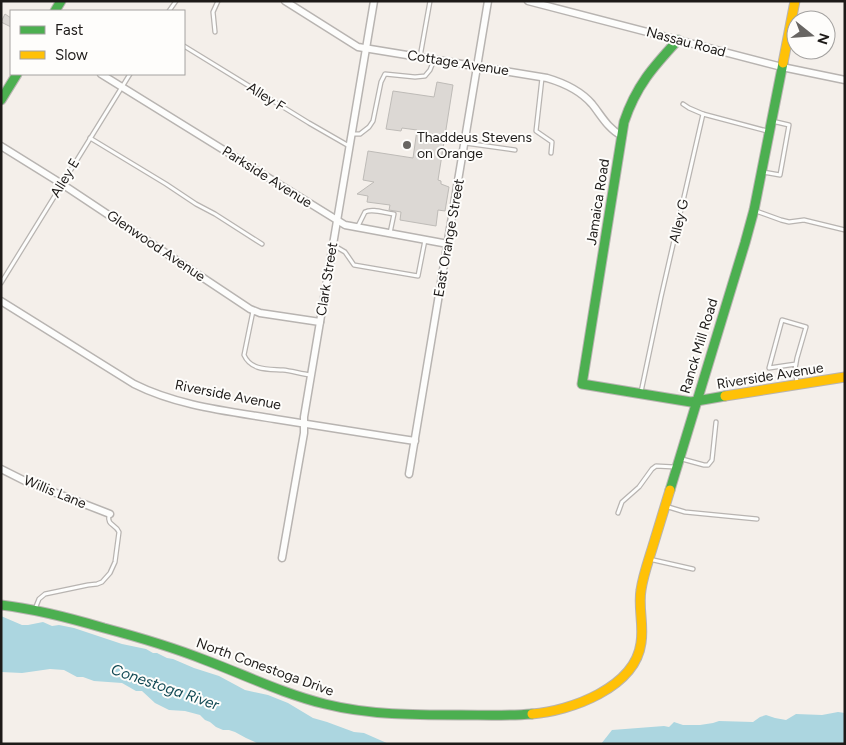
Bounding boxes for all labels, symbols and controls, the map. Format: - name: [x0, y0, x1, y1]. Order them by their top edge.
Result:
- legend: [10, 10, 185, 75]
- north arrow: [786, 10, 836, 60]
- text: Fast: [55, 21, 84, 39]
- street label: Nassau Road: [644, 23, 728, 61]
- text: N: [813, 31, 833, 46]
- text: Slow: [55, 46, 88, 64]
- street label: Cottage Avenue: [406, 47, 510, 79]
- street label: Alley F: [244, 79, 288, 115]
- place label: Thaddeus Stevens on Orange: [417, 129, 532, 162]
- marker: Thaddeus Stevens on Orange: [401, 139, 413, 151]
- street label: Parkside Avenue: [219, 142, 315, 212]
- street label: Alley E: [47, 156, 83, 200]
- street label: Jamaica Road: [583, 158, 613, 246]
- street label: East Orange Street: [430, 178, 468, 298]
- street label: Alley G: [666, 197, 692, 245]
- street label: Glenwood Avenue: [104, 207, 209, 285]
- street label: Clark Street: [313, 241, 341, 317]
- street label: Ranck Mill Road: [676, 296, 722, 396]
- street label: Riverside Avenue: [715, 359, 825, 393]
- street label: Riverside Avenue: [173, 376, 283, 414]
- street label: Willis Lane: [21, 472, 89, 512]
- street label: North Conestoga Drive: [194, 634, 336, 700]
- water label: Conestoga River: [109, 660, 222, 714]

